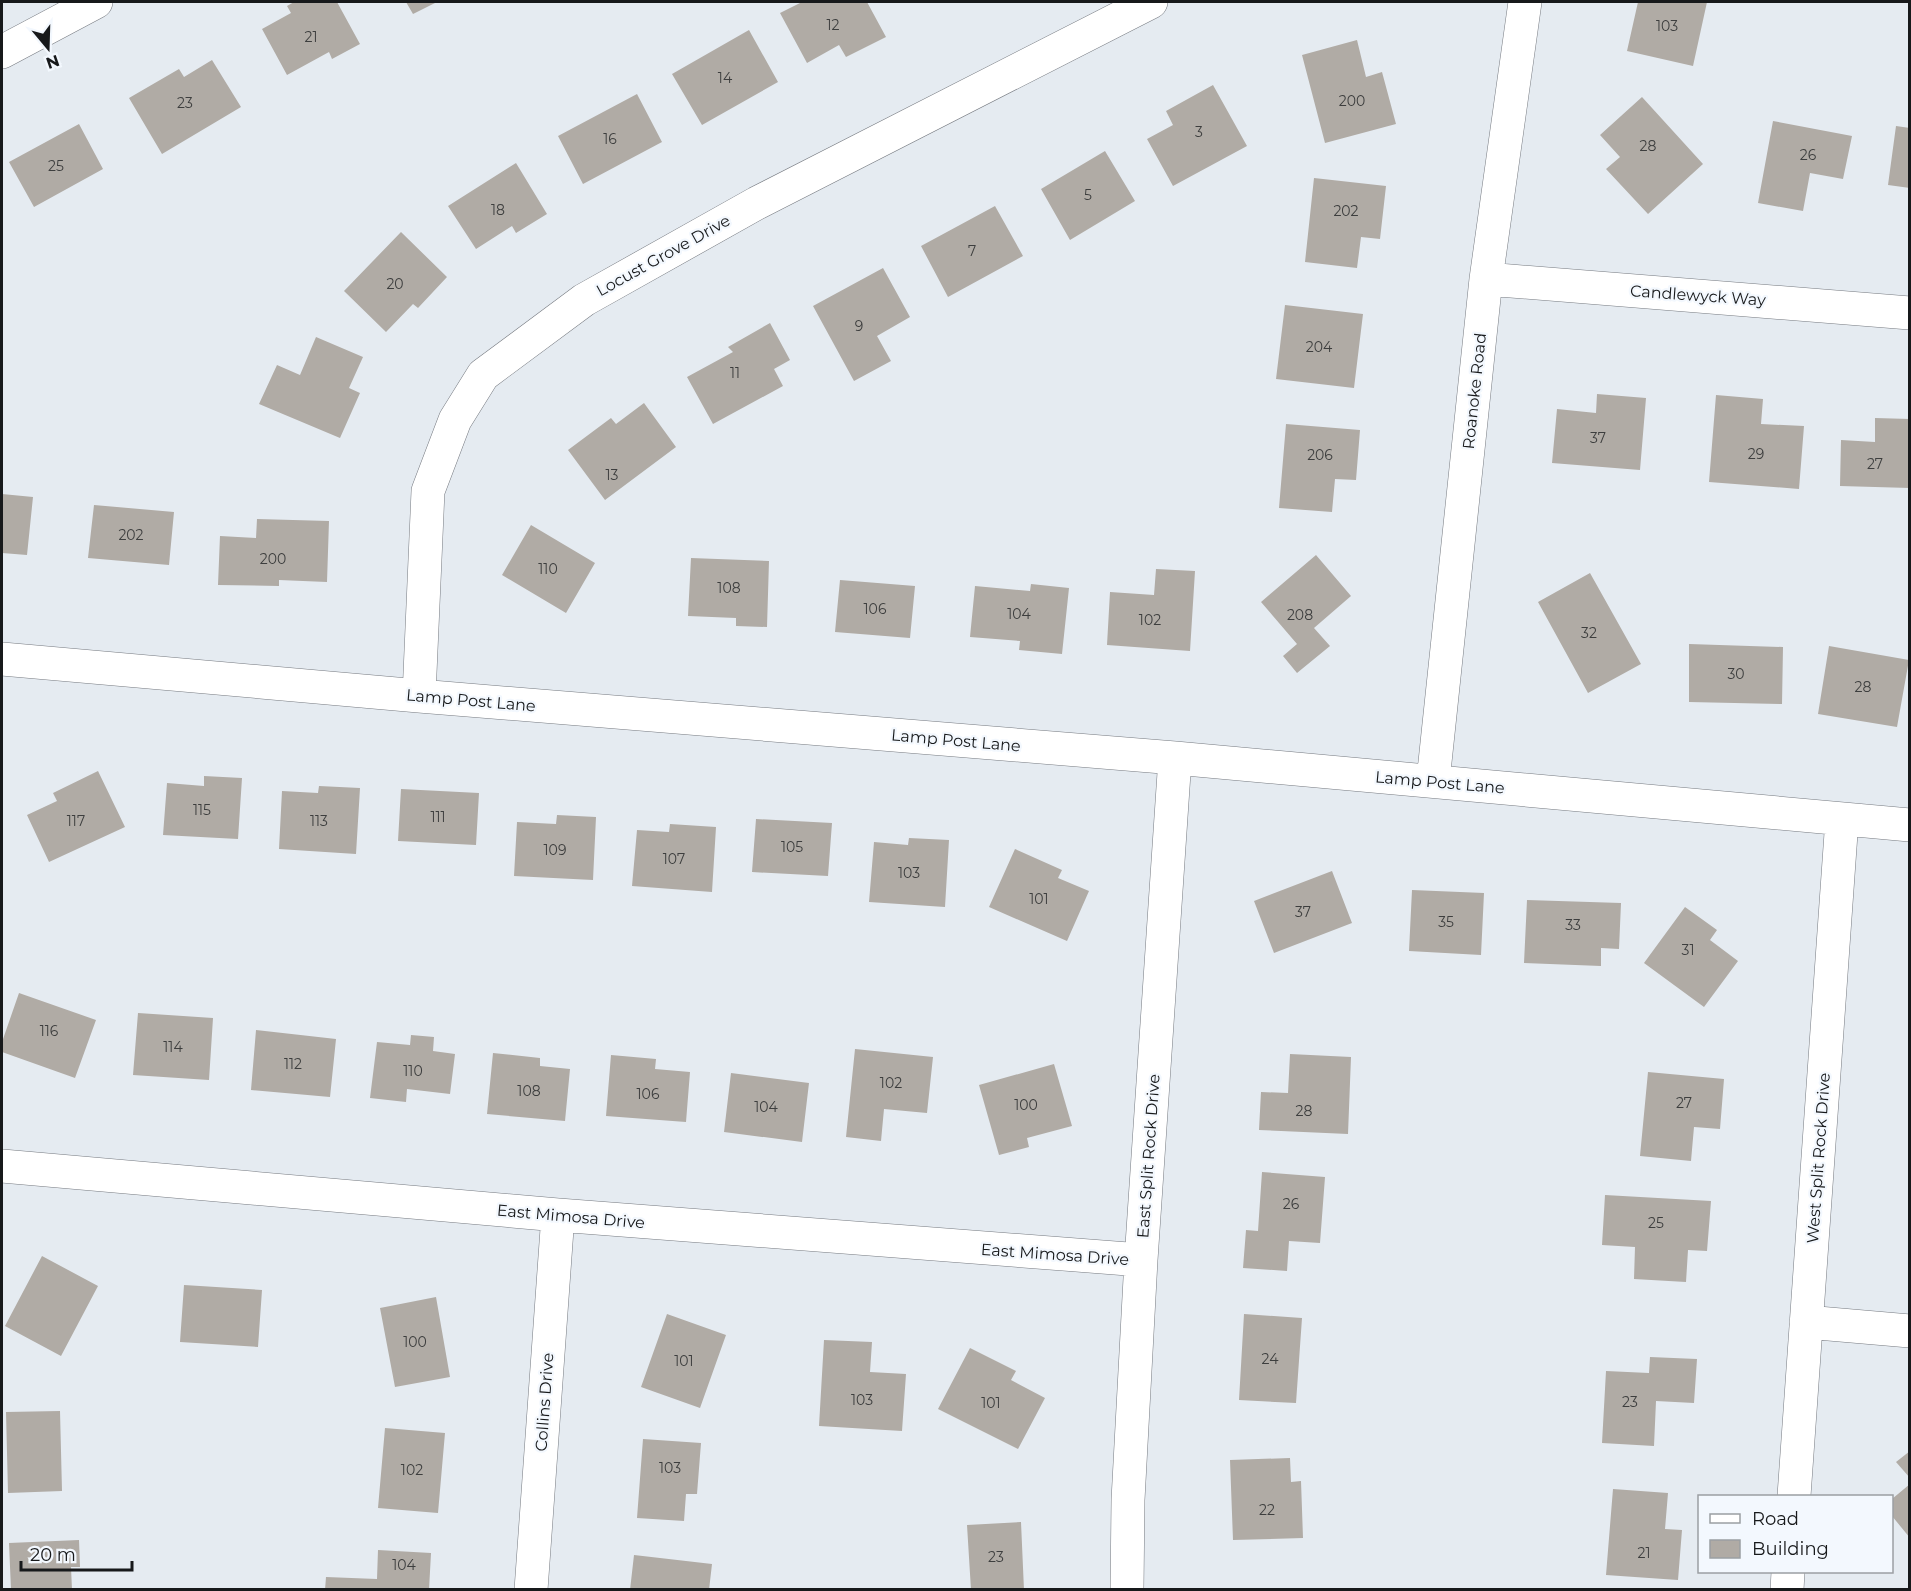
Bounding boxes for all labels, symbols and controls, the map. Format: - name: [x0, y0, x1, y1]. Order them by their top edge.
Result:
- house number: 12: [826, 16, 840, 34]
- house number: 103: [1656, 17, 1678, 35]
- north arrow: [18, 18, 78, 78]
- house number: 21: [304, 28, 318, 46]
- text: N: [44, 51, 62, 73]
- house number: 14: [718, 69, 733, 87]
- house number: 200: [1339, 92, 1365, 110]
- house number: 23: [177, 94, 193, 112]
- house number: 3: [1195, 123, 1203, 141]
- house number: 16: [603, 130, 617, 148]
- house number: 28: [1640, 137, 1657, 155]
- house number: 26: [1800, 146, 1817, 164]
- house number: 25: [48, 157, 64, 175]
- house number: 5: [1084, 186, 1092, 204]
- house number: 18: [491, 201, 505, 219]
- house number: 202: [1333, 202, 1359, 220]
- street label: Locust Grove Drive: [593, 211, 734, 300]
- house number: 7: [968, 242, 976, 260]
- house number: 20: [386, 275, 404, 293]
- street label: Candlewyck Way: [1630, 281, 1767, 310]
- house number: 9: [855, 317, 863, 335]
- street label: Roanoke Road: [1459, 332, 1490, 450]
- house number: 204: [1306, 338, 1333, 356]
- house number: 11: [730, 364, 740, 382]
- house number: 37: [1590, 429, 1606, 447]
- house number: 29: [1748, 445, 1764, 463]
- house number: 206: [1307, 446, 1333, 464]
- house number: 27: [1867, 455, 1883, 473]
- house number: 13: [606, 466, 619, 484]
- house number: 202: [118, 526, 144, 544]
- house number: 200: [260, 550, 286, 568]
- house number: 110: [538, 560, 558, 578]
- house number: 108: [717, 579, 741, 597]
- house number: 106: [864, 600, 887, 618]
- house number: 104: [1007, 605, 1032, 623]
- house number: 208: [1287, 606, 1313, 624]
- house number: 102: [1139, 611, 1161, 629]
- house number: 32: [1581, 624, 1597, 642]
- house number: 30: [1727, 665, 1745, 683]
- house number: 28: [1855, 678, 1872, 696]
- street label: Lamp Post Lane: [405, 685, 537, 716]
- street label: Lamp Post Lane: [890, 725, 1022, 756]
- street label: Lamp Post Lane: [1374, 767, 1506, 798]
- house number: 115: [193, 801, 211, 819]
- house number: 111: [430, 808, 446, 826]
- house number: 117: [67, 812, 85, 830]
- house number: 113: [310, 812, 328, 830]
- house number: 105: [781, 838, 803, 856]
- house number: 109: [544, 841, 566, 859]
- house number: 107: [663, 850, 685, 868]
- house number: 103: [898, 864, 920, 882]
- house number: 101: [1029, 890, 1049, 908]
- house number: 37: [1295, 903, 1311, 921]
- house number: 35: [1438, 913, 1454, 931]
- house number: 33: [1565, 916, 1581, 934]
- house number: 31: [1682, 941, 1694, 959]
- house number: 116: [40, 1022, 59, 1040]
- house number: 114: [163, 1038, 183, 1056]
- house number: 112: [284, 1055, 302, 1073]
- house number: 110: [403, 1062, 423, 1080]
- street label: West Split Rock Drive: [1803, 1072, 1834, 1244]
- street label: East Split Rock Drive: [1133, 1073, 1164, 1239]
- house number: 102: [880, 1074, 902, 1092]
- house number: 108: [517, 1082, 541, 1100]
- house number: 106: [637, 1085, 660, 1103]
- house number: 27: [1676, 1094, 1692, 1112]
- house number: 100: [1014, 1096, 1038, 1114]
- house number: 104: [754, 1098, 779, 1116]
- house number: 28: [1296, 1102, 1313, 1120]
- house number: 26: [1283, 1195, 1300, 1213]
- street label: East Mimosa Drive: [496, 1201, 646, 1232]
- house number: 25: [1648, 1214, 1664, 1232]
- street label: East Mimosa Drive: [980, 1240, 1130, 1269]
- house number: 100: [403, 1333, 427, 1351]
- house number: 24: [1262, 1350, 1279, 1368]
- street label: Collins Drive: [532, 1352, 557, 1452]
- house number: 101: [674, 1352, 694, 1370]
- house number: 103: [851, 1391, 873, 1409]
- house number: 23: [1622, 1393, 1638, 1411]
- house number: 101: [981, 1394, 1001, 1412]
- house number: 103: [659, 1459, 681, 1477]
- house number: 102: [401, 1461, 423, 1479]
- legend: [1698, 1495, 1893, 1573]
- house number: 22: [1259, 1501, 1275, 1519]
- text: Road: [1752, 1508, 1799, 1530]
- scale bar: [21, 1534, 132, 1572]
- text: Building: [1752, 1538, 1829, 1560]
- text: 20 m: [30, 1544, 76, 1566]
- house number: 21: [1637, 1544, 1651, 1562]
- house number: 23: [988, 1548, 1004, 1566]
- house number: 104: [392, 1556, 417, 1574]

